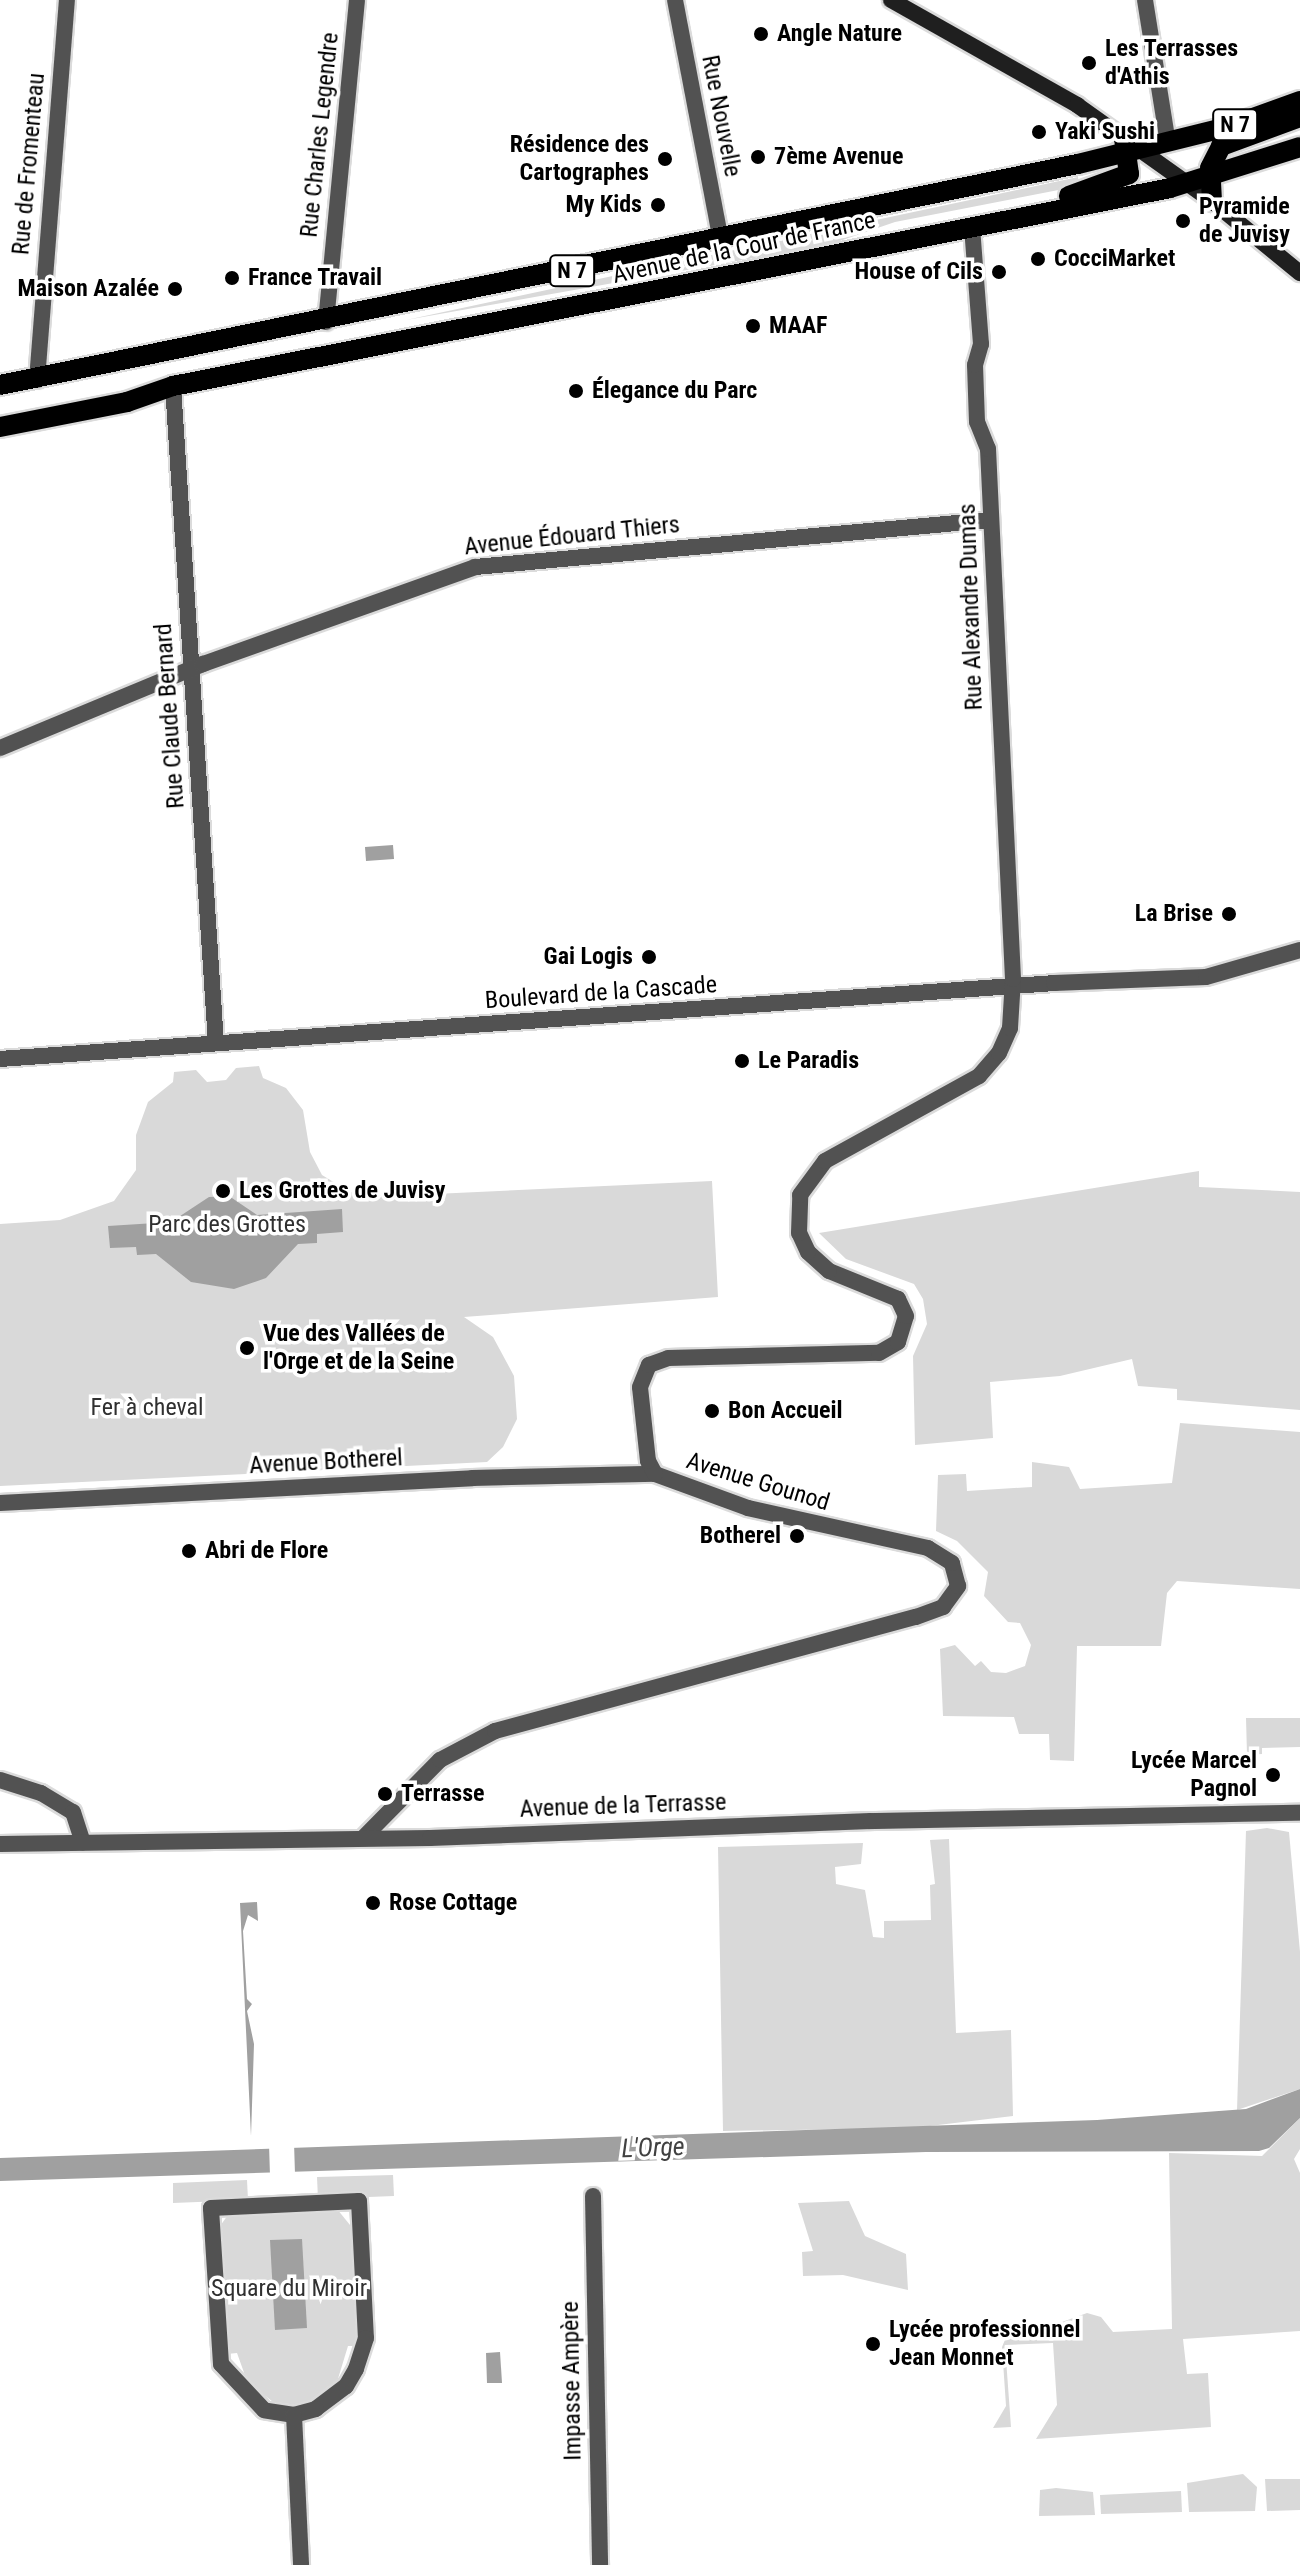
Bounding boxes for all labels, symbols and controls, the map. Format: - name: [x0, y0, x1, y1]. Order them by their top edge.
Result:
- place label: Angle Nature: [777, 20, 902, 48]
- marker: Angle Nature: [752, 25, 770, 43]
- street label: Rue Charles Legendre: [295, 31, 345, 239]
- place label: Les Terrasses d'Athis: [1105, 35, 1239, 91]
- street label: Rue Nouvelle: [695, 53, 747, 179]
- marker: Les Terrasses d'Athis: [1080, 54, 1098, 72]
- street label: Rue de Fromenteau: [7, 72, 51, 256]
- road number: N 7: [1211, 107, 1259, 143]
- place label: Yaki Sushi: [1055, 118, 1155, 146]
- marker: Yaki Sushi: [1030, 123, 1048, 141]
- place label: Résidence des Cartographes: [510, 131, 649, 187]
- place label: 7ème Avenue: [774, 143, 903, 171]
- marker: 7ème Avenue: [749, 148, 767, 166]
- marker: Résidence des Cartographes: [656, 150, 674, 168]
- place label: My Kids: [565, 191, 642, 219]
- place label: Pyramide de Juvisy: [1199, 193, 1290, 249]
- marker: My Kids: [649, 196, 667, 214]
- street label: Avenue de la Cour de France: [610, 206, 878, 290]
- marker: Pyramide de Juvisy: [1174, 212, 1192, 230]
- place label: CocciMarket: [1054, 245, 1175, 273]
- marker: CocciMarket: [1029, 250, 1047, 268]
- road number: N 7: [548, 253, 596, 289]
- place label: House of Cils: [855, 258, 983, 286]
- marker: House of Cils: [990, 263, 1008, 281]
- place label: France Travail: [248, 264, 383, 292]
- marker: France Travail: [223, 269, 241, 287]
- place label: Maison Azalée: [18, 275, 159, 303]
- marker: Maison Azalée: [166, 280, 184, 298]
- place label: MAAF: [769, 312, 828, 340]
- marker: MAAF: [744, 317, 762, 335]
- place label: Élegance du Parc: [592, 377, 757, 405]
- marker: Élegance du Parc: [567, 382, 585, 400]
- street label: Rue Alexandre Dumas: [953, 503, 989, 711]
- street label: Avenue Édouard Thiers: [463, 510, 681, 562]
- street label: Rue Claude Bernard: [149, 622, 191, 810]
- place label: La Brise: [1135, 900, 1213, 928]
- marker: La Brise: [1220, 905, 1238, 923]
- place label: Gai Logis: [544, 943, 633, 971]
- marker: Gai Logis: [640, 948, 658, 966]
- street label: Boulevard de la Cascade: [484, 971, 718, 1015]
- place label: Le Paradis: [758, 1047, 859, 1075]
- marker: Le Paradis: [733, 1052, 751, 1070]
- place label: Les Grottes de Juvisy: [239, 1177, 445, 1205]
- marker: Les Grottes de Juvisy: [214, 1182, 232, 1200]
- park label: Parc des Grottes: [148, 1211, 306, 1239]
- place label: Vue des Vallées de l'Orge et de la Seine: [263, 1320, 454, 1376]
- marker: Vue des Vallées de l'Orge et de la Seine: [238, 1339, 256, 1357]
- park label: Fer à cheval: [90, 1394, 204, 1422]
- place label: Bon Accueil: [728, 1397, 843, 1425]
- marker: Bon Accueil: [703, 1402, 721, 1420]
- street label: Avenue Botherel: [249, 1444, 403, 1480]
- street label: Avenue Gounod: [683, 1447, 833, 1517]
- place label: Botherel: [700, 1522, 781, 1550]
- marker: Botherel: [788, 1527, 806, 1545]
- place label: Abri de Flore: [205, 1537, 328, 1565]
- marker: Abri de Flore: [180, 1542, 198, 1560]
- place label: Lycée Marcel Pagnol: [1131, 1747, 1257, 1803]
- marker: Lycée Marcel Pagnol: [1264, 1766, 1282, 1784]
- place label: Terrasse: [401, 1780, 485, 1808]
- marker: Terrasse: [376, 1785, 394, 1803]
- street label: Avenue de la Terrasse: [519, 1788, 727, 1824]
- place label: Rose Cottage: [389, 1889, 517, 1917]
- marker: Rose Cottage: [364, 1894, 382, 1912]
- water label: L'Orge: [621, 2131, 685, 2165]
- park label: Square du Miroir: [211, 2275, 367, 2303]
- street label: Impasse Ampère: [556, 2301, 588, 2461]
- place label: Lycée professionnel Jean Monnet: [889, 2316, 1080, 2372]
- marker: Lycée professionnel Jean Monnet: [864, 2335, 882, 2353]

